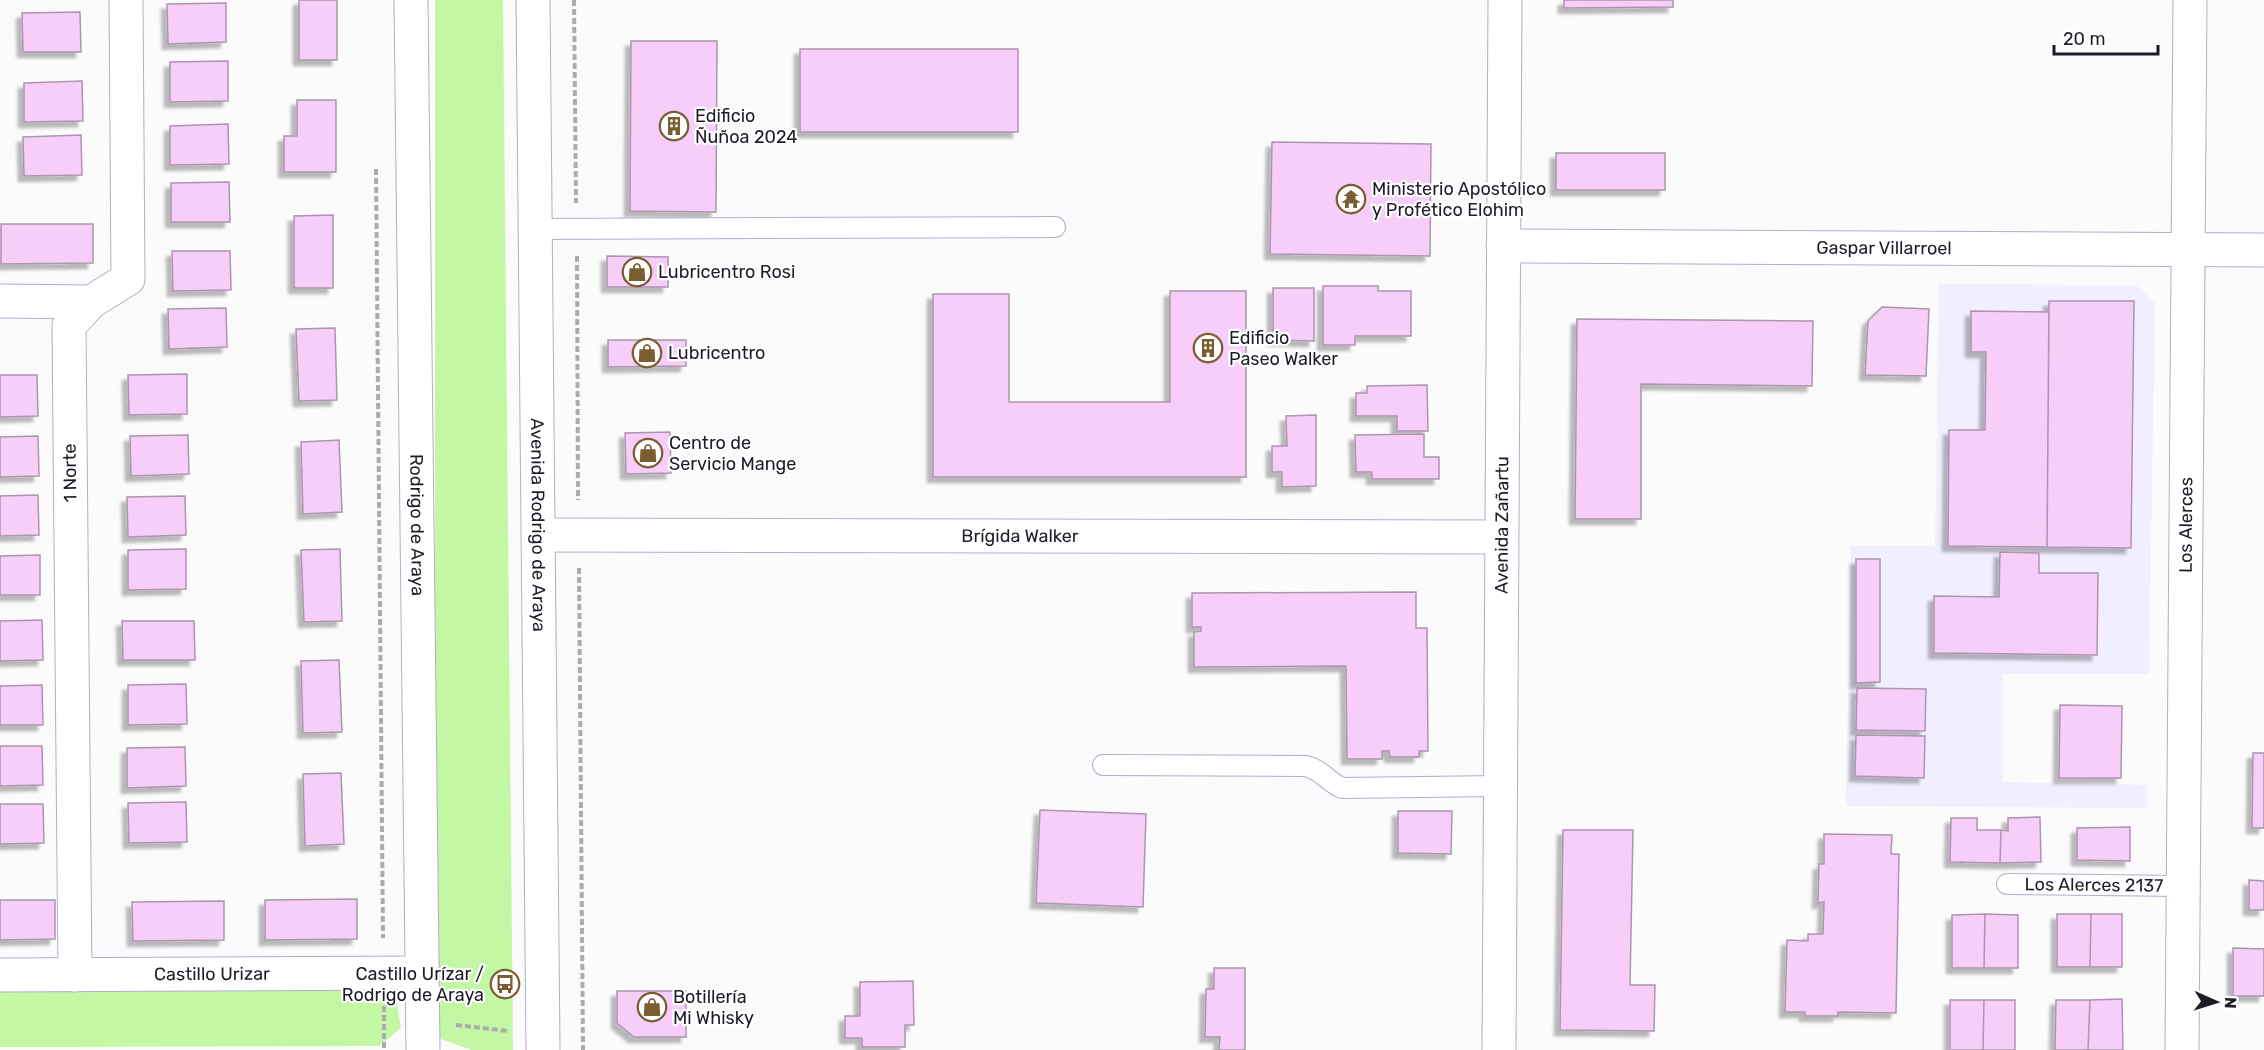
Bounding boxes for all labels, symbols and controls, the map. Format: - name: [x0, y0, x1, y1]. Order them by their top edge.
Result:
- scale bar: [2054, 18, 2158, 56]
- text: 20 m: [2063, 28, 2105, 50]
- place label: Edificio Ñuñoa 2024: [695, 105, 798, 148]
- building icon: Edificio Ñuñoa 2024: [658, 110, 690, 142]
- place label: Ministerio Apostólico y Profético Elohim: [1372, 178, 1546, 221]
- temple icon: Ministerio Apostólico y Profético Elohim: [1335, 183, 1367, 215]
- street label: Gaspar Villarroel: [1816, 237, 1952, 259]
- shop icon: Lubricentro Rosi: [621, 256, 653, 288]
- place label: Lubricentro Rosi: [658, 261, 795, 283]
- place label: Edificio Paseo Walker: [1229, 327, 1338, 370]
- building icon: Edificio Paseo Walker: [1192, 332, 1224, 364]
- shop icon: Lubricentro: [631, 337, 663, 369]
- place label: Lubricentro: [668, 342, 765, 364]
- street label: Avenida Rodrigo de Araya: [526, 418, 550, 632]
- place label: Centro de Servicio Mange: [669, 432, 796, 475]
- shop icon: Centro de Servicio Mange: [632, 437, 664, 469]
- street label: 1 Norte: [58, 443, 82, 503]
- street label: Rodrigo de Araya: [405, 454, 429, 596]
- street label: Avenida Zañartu: [1491, 456, 1513, 594]
- street label: Los Alerces: [2175, 477, 2197, 573]
- street label: Brígida Walker: [961, 525, 1079, 547]
- street label: Los Alerces 2137: [2025, 873, 2163, 897]
- street label: Castillo Urizar: [154, 963, 270, 985]
- place label: Castillo Urízar / Rodrigo de Araya: [342, 963, 484, 1006]
- bus stop icon: Castillo Urízar / Rodrigo de Araya: [489, 968, 521, 1000]
- north arrow: [2186, 972, 2246, 1032]
- place label: Botillería Mi Whisky: [673, 986, 754, 1029]
- shop icon: Botillería Mi Whisky: [636, 991, 668, 1023]
- text: N: [2221, 997, 2240, 1009]

